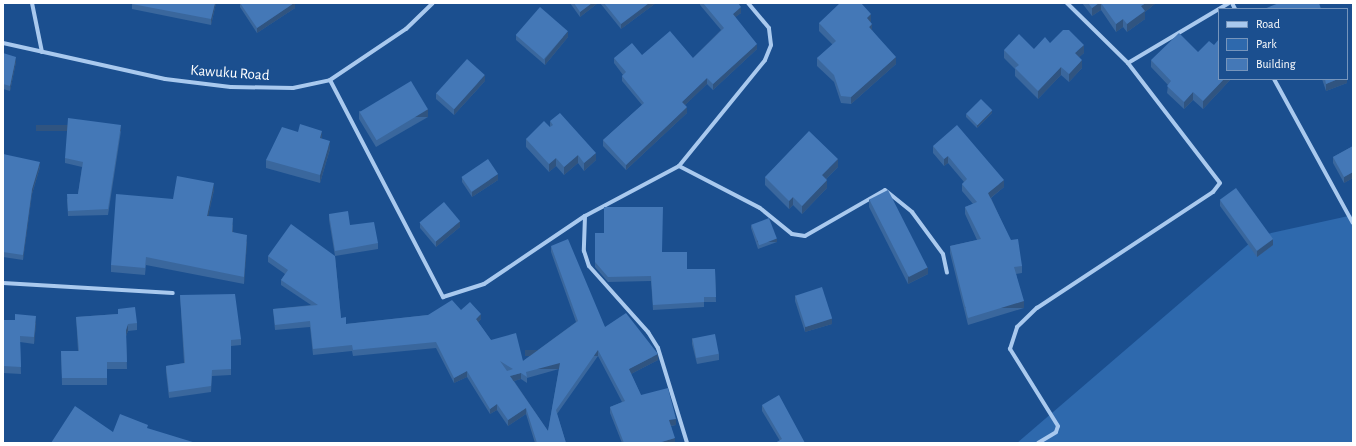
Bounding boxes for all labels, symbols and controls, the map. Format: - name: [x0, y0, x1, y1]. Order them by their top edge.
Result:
- legend: [1218, 8, 1348, 80]
- text: Road: [1256, 18, 1280, 30]
- text: Park: [1256, 38, 1277, 50]
- text: Building: [1256, 58, 1296, 70]
- street label: Kawuku Road: [190, 61, 270, 85]

